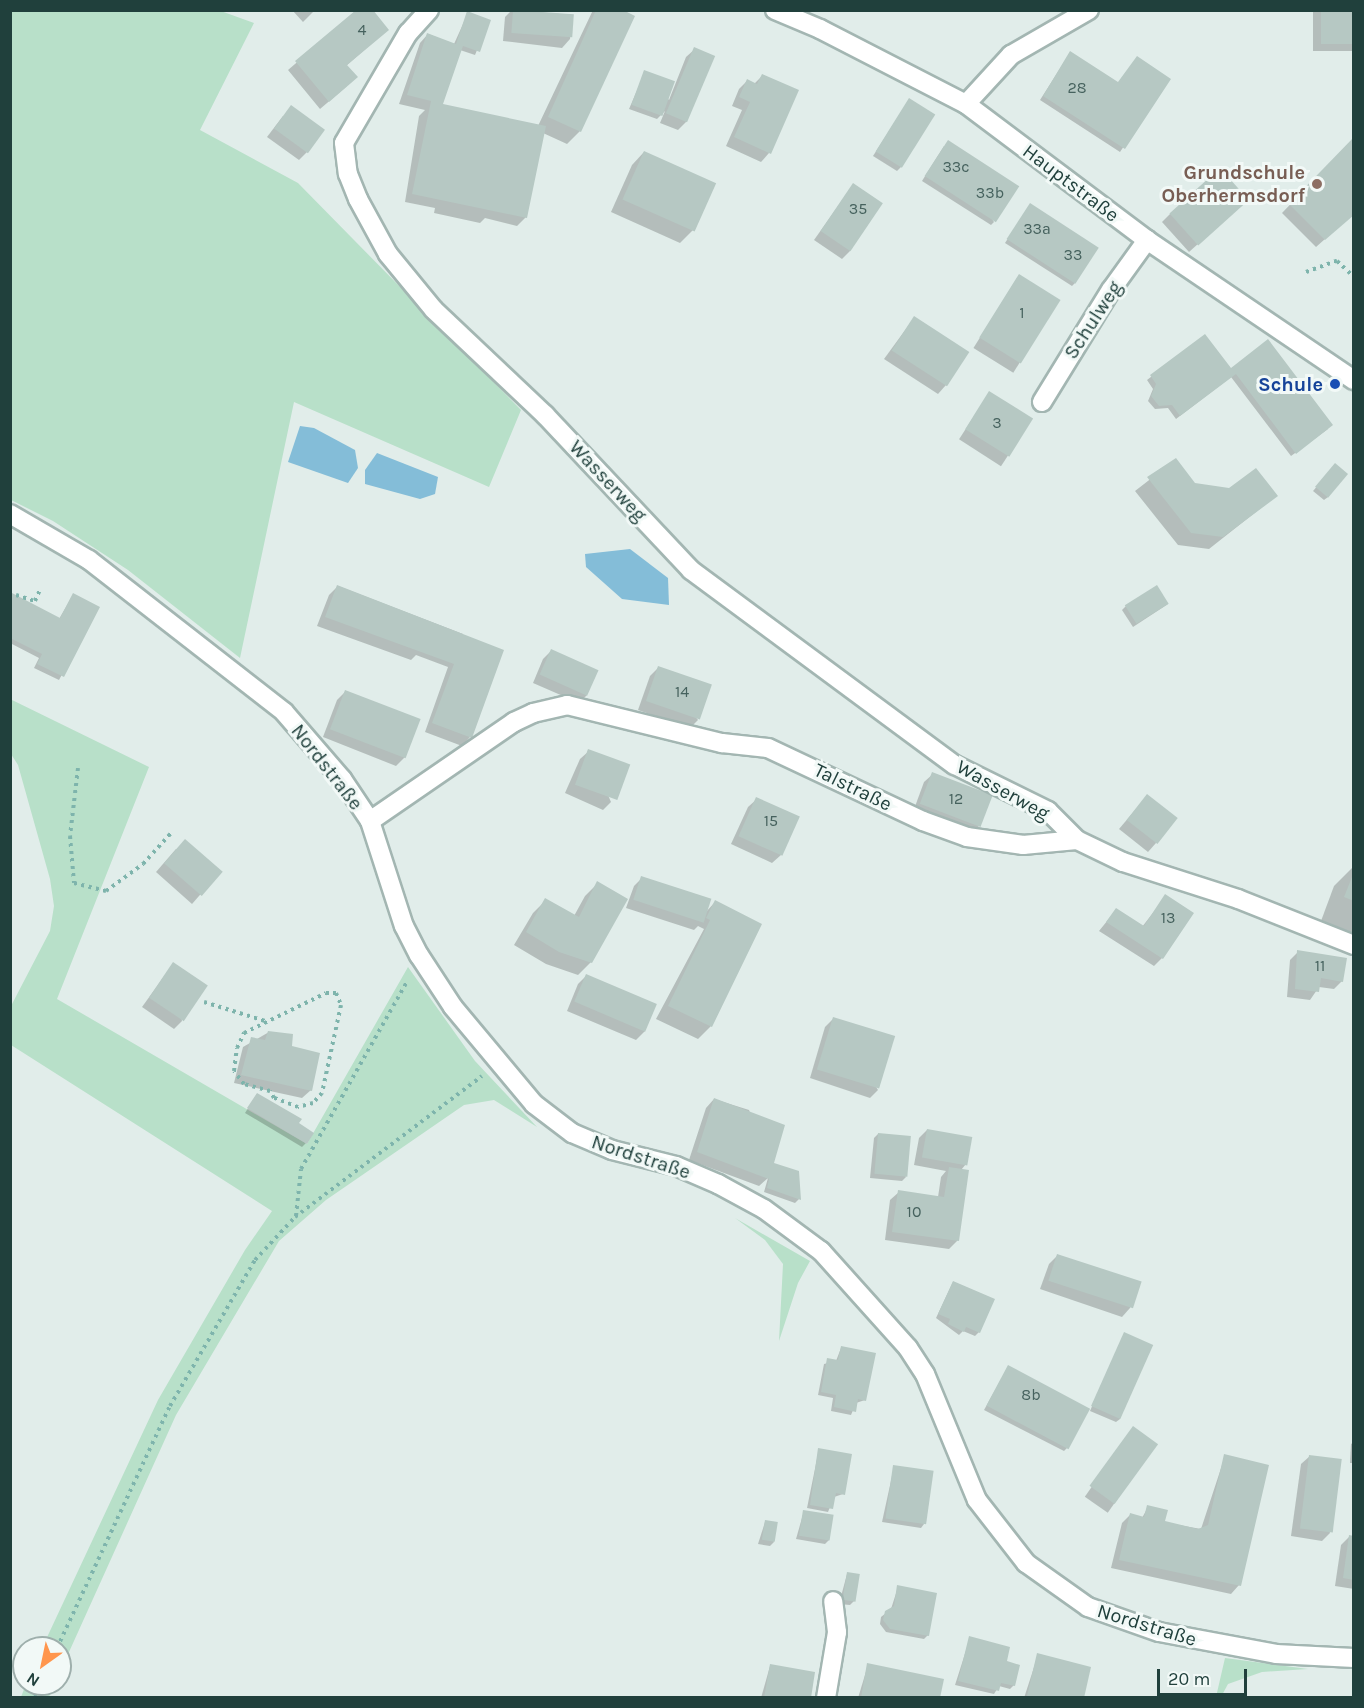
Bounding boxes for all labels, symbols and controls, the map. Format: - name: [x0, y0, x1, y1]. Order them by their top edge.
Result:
- house number: 4: [358, 20, 366, 40]
- house number: 28: [1067, 78, 1087, 98]
- street label: Hauptstraße: [1018, 139, 1124, 227]
- house number: 33c: [942, 157, 970, 177]
- place label: Grundschule Oberhermsdorf: [1161, 160, 1305, 207]
- marker: Grundschule Oberhermsdorf: [1310, 177, 1324, 191]
- house number: 33b: [976, 183, 1004, 203]
- house number: 35: [849, 199, 867, 219]
- house number: 33a: [1023, 219, 1051, 239]
- house number: 33: [1064, 245, 1082, 265]
- street label: Schulweg: [1059, 276, 1127, 364]
- house number: 1: [1019, 303, 1025, 323]
- place label: Schule: [1258, 372, 1323, 396]
- marker: Schule: [1328, 377, 1342, 391]
- house number: 3: [992, 413, 1002, 433]
- street label: Wasserweg: [564, 435, 652, 527]
- house number: 14: [675, 682, 689, 702]
- street label: Nordstraße: [286, 719, 368, 815]
- street label: Wasserweg: [952, 755, 1054, 825]
- street label: Talstraße: [810, 758, 896, 816]
- house number: 12: [949, 789, 963, 809]
- house number: 15: [764, 811, 778, 831]
- house number: 13: [1161, 908, 1175, 928]
- house number: 11: [1315, 956, 1325, 976]
- street label: Nordstraße: [589, 1130, 693, 1184]
- house number: 10: [907, 1202, 921, 1222]
- house number: 8b: [1021, 1385, 1041, 1405]
- street label: Nordstraße: [1094, 1599, 1200, 1651]
- north arrow: [12, 1636, 72, 1696]
- scale bar: [1160, 1657, 1250, 1695]
- text: 20 m: [1168, 1668, 1210, 1690]
- text: N: [23, 1669, 43, 1691]

